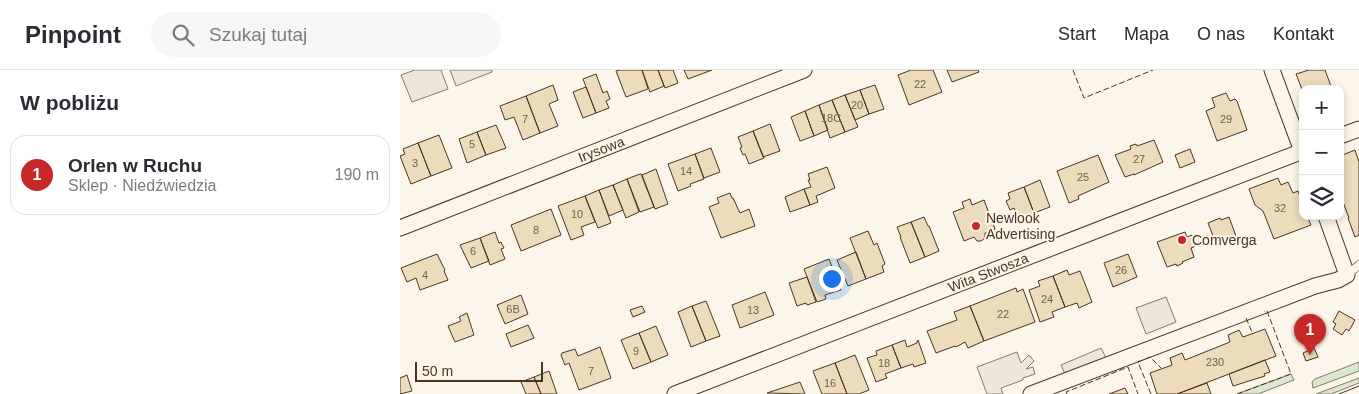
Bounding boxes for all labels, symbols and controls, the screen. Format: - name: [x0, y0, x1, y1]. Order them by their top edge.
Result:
- search box: [151, 12, 501, 57]
- text: Pinpoint: [25, 21, 121, 48]
- icon: search: [169, 21, 197, 49]
- text: Szukaj tutaj: [209, 24, 307, 45]
- text: Start: [1058, 24, 1096, 44]
- text: Mapa: [1124, 24, 1169, 44]
- text: O nas: [1197, 24, 1245, 44]
- text: Kontakt: [1273, 24, 1334, 44]
- house number: 22: [914, 78, 926, 90]
- map controls: [1299, 85, 1344, 220]
- button: +: [1299, 85, 1344, 130]
- text: W pobliżu: [20, 91, 119, 114]
- house number: 20: [851, 99, 863, 111]
- house number: 18C: [821, 112, 841, 124]
- house number: 7: [522, 113, 528, 125]
- house number: 29: [1220, 113, 1232, 125]
- button: −: [1299, 130, 1344, 175]
- street label: Irysowa: [576, 133, 627, 166]
- house number: 5: [469, 138, 475, 150]
- house number: 27: [1133, 153, 1145, 165]
- text: Orlen w Ruchu: [68, 155, 202, 176]
- house number: 3: [412, 157, 418, 169]
- house number: 14: [680, 165, 692, 177]
- text: 1: [33, 166, 41, 183]
- text: 190 m: [335, 166, 379, 183]
- house number: 25: [1077, 171, 1089, 183]
- button: layers: [1299, 175, 1344, 220]
- text: Sklep · Niedźwiedzia: [68, 177, 217, 194]
- house number: 32: [1274, 202, 1286, 214]
- house number: 10: [571, 208, 583, 220]
- place label: Newlook Advertising: [986, 210, 1055, 242]
- marker: Newlook Advertising: [970, 220, 982, 232]
- house number: 8: [533, 224, 539, 236]
- place label: Comverga: [1192, 232, 1257, 248]
- marker: Comverga: [1176, 234, 1188, 246]
- house number: 6: [470, 245, 476, 257]
- street label: Wita Stwosza: [946, 250, 1031, 295]
- house number: 26: [1115, 264, 1127, 276]
- your location: [819, 266, 845, 292]
- house number: 4: [422, 269, 428, 281]
- house number: 24: [1041, 293, 1053, 305]
- house number: 6B: [506, 303, 520, 315]
- house number: 13: [747, 304, 759, 316]
- house number: 22: [997, 308, 1009, 320]
- pin: 1: [1294, 314, 1326, 355]
- house number: 9: [633, 345, 639, 357]
- house number: 230: [1206, 356, 1224, 368]
- house number: 18: [878, 357, 890, 369]
- scale bar: [415, 359, 542, 382]
- text: 50 m: [422, 363, 453, 379]
- house number: 7: [588, 365, 594, 377]
- house number: 16: [824, 377, 836, 389]

